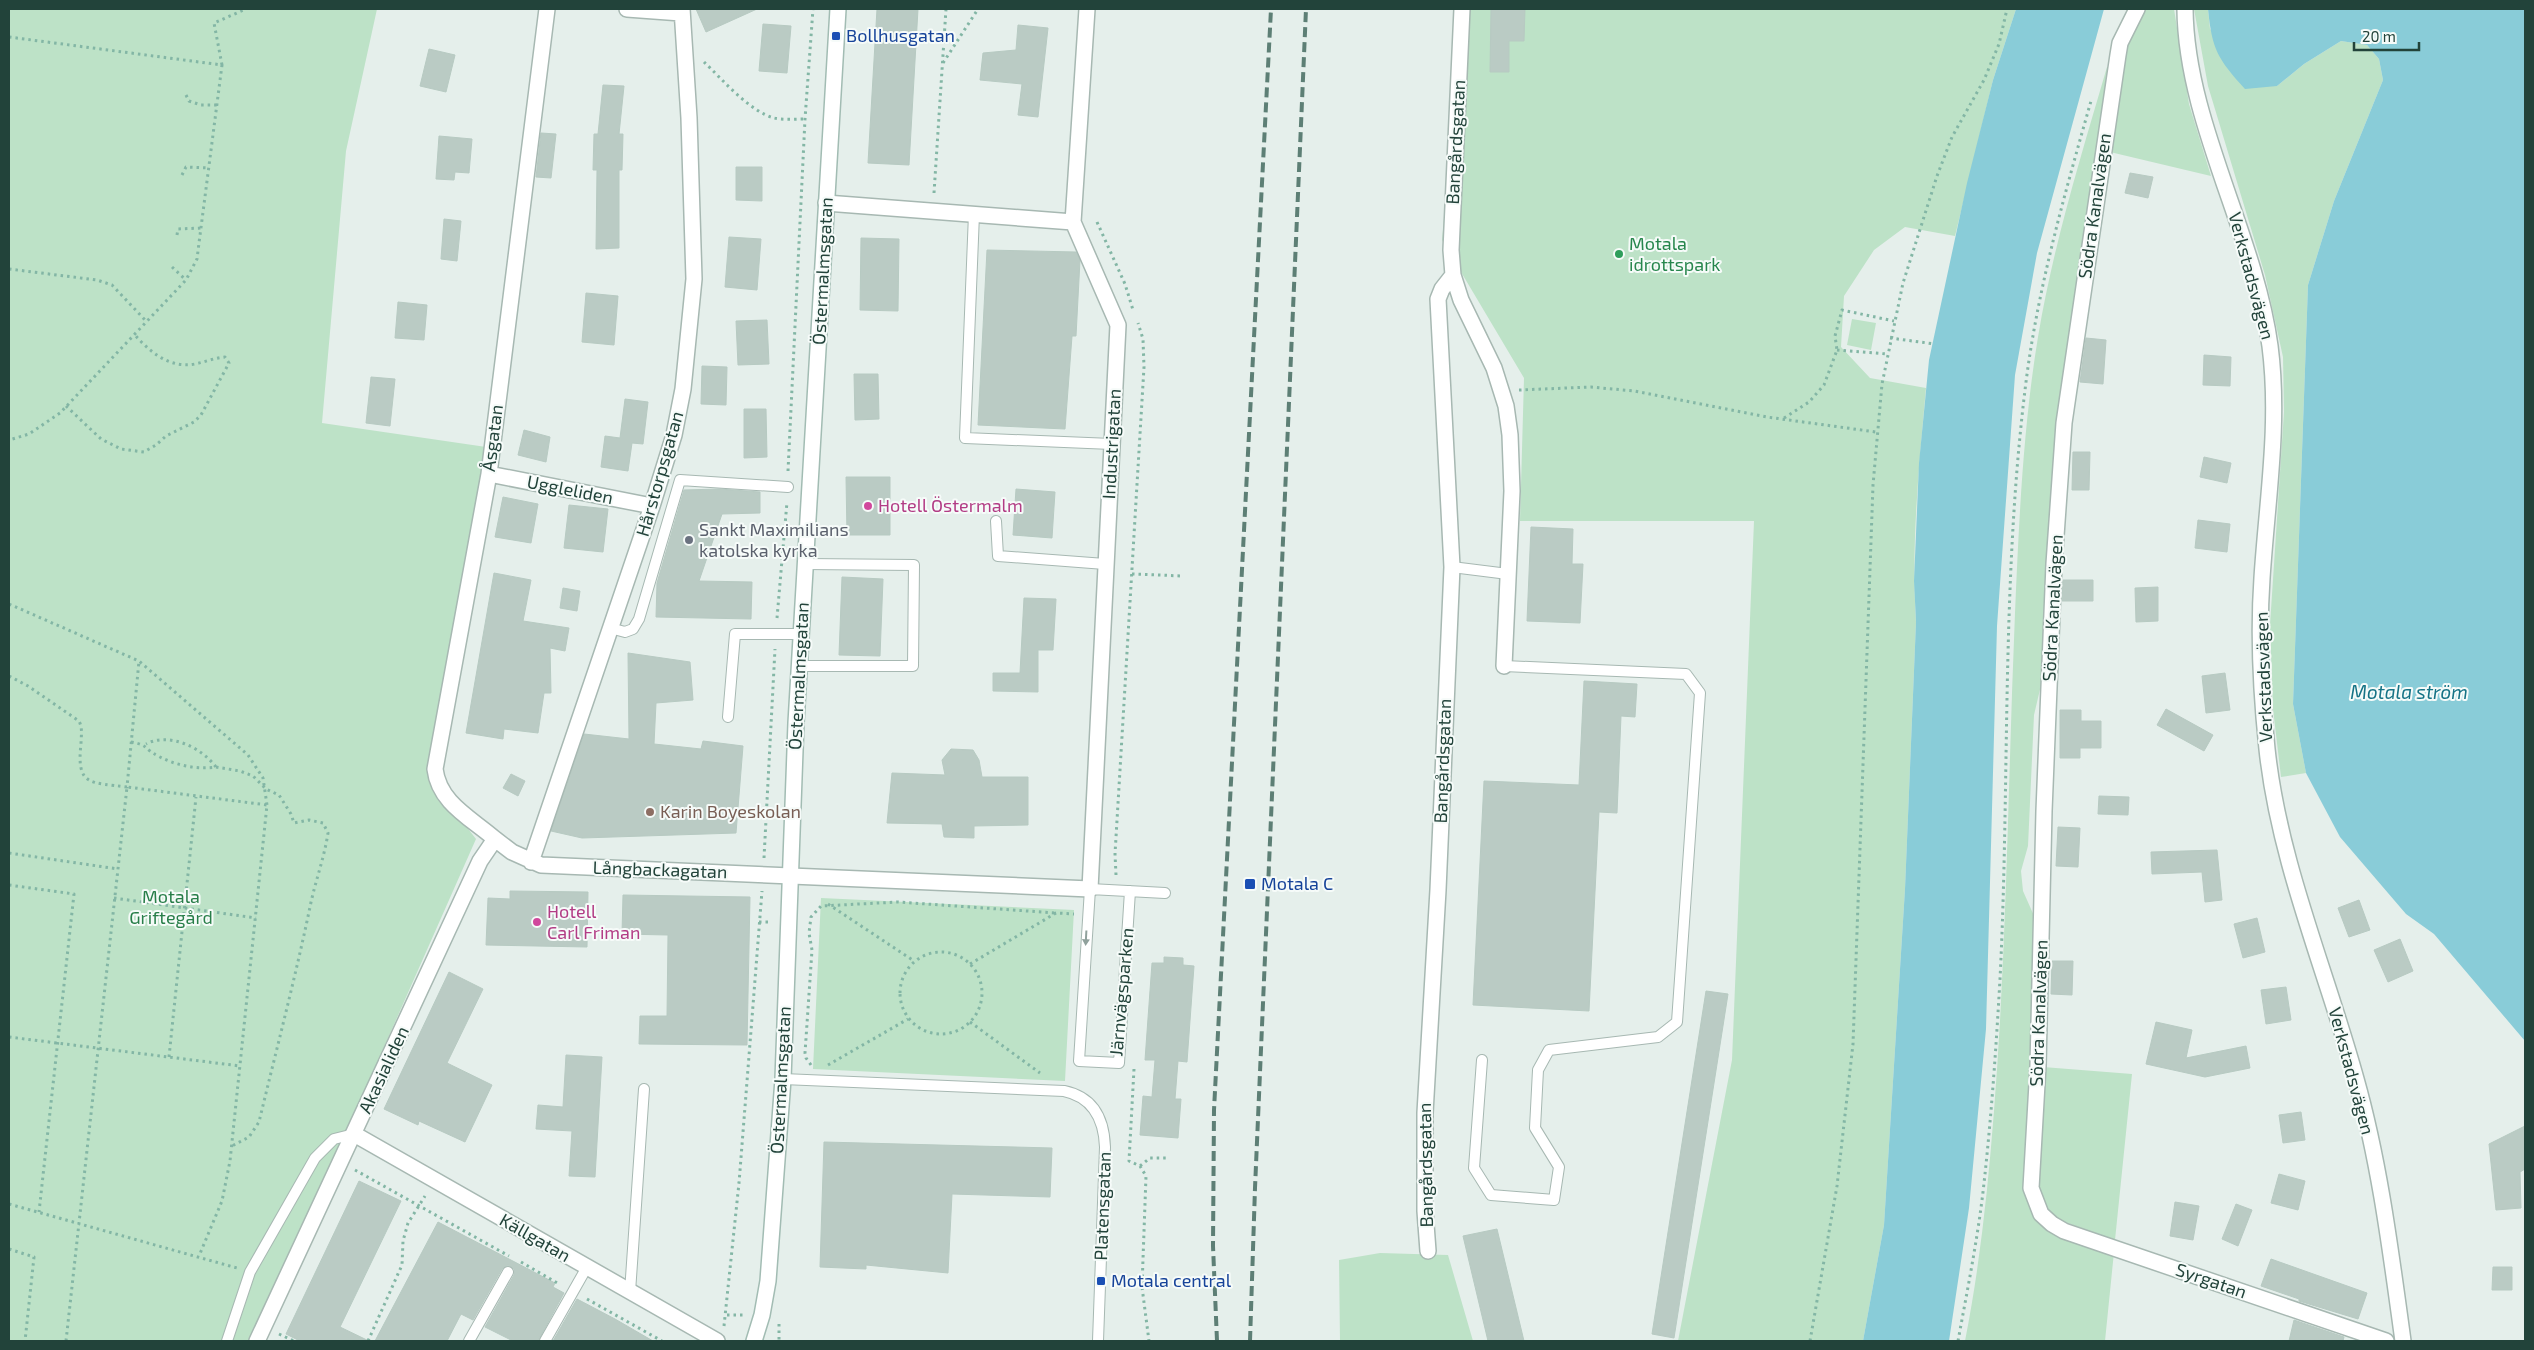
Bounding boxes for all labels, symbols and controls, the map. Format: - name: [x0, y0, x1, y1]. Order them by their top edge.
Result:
- scale bar: [2354, 20, 2419, 52]
- place label: Bollhusgatan: [846, 24, 955, 46]
- text: 20 m: [2362, 27, 2396, 45]
- marker: Bollhusgatan: [830, 30, 842, 42]
- street label: Bangårdsgatan: [1441, 79, 1469, 205]
- street label: Södra Kanalvägen: [2073, 132, 2115, 280]
- street label: Östermalmsgatan: [807, 197, 837, 345]
- street label: Verkstadsvägen: [2224, 210, 2280, 342]
- place label: Motala idrottspark: [1629, 232, 1721, 275]
- marker: Motala idrottspark: [1613, 248, 1625, 260]
- street label: Industrigatan: [1097, 388, 1125, 500]
- street label: Åsgatan: [477, 403, 507, 473]
- street label: Hårstorpsgatan: [631, 409, 687, 539]
- street label: Uggleliden: [525, 470, 615, 508]
- place label: Hotell Östermalm: [878, 494, 1023, 516]
- marker: Hotell Östermalm: [862, 500, 874, 512]
- place label: Sankt Maximilians katolska kyrka: [699, 518, 849, 561]
- marker: Sankt Maximilians katolska kyrka: [683, 534, 695, 546]
- street label: Södra Kanalvägen: [2037, 534, 2067, 682]
- street label: Östermalmsgatan: [783, 602, 813, 750]
- street label: Verkstadsvägen: [2250, 611, 2276, 743]
- water label: Motala ström: [2350, 680, 2468, 703]
- street label: Bangårdsgatan: [1429, 698, 1455, 824]
- place label: Karin Boyeskolan: [660, 800, 801, 822]
- marker: Karin Boyeskolan: [644, 806, 656, 818]
- street label: Långbackagatan: [592, 856, 728, 882]
- place label: Motala C: [1261, 872, 1333, 894]
- marker: Motala C: [1243, 877, 1257, 891]
- park label: Motala Griftegård: [129, 885, 213, 928]
- place label: Hotell Carl Friman: [547, 900, 640, 943]
- marker: Hotell Carl Friman: [531, 916, 543, 928]
- street label: Järnvägsparken: [1104, 927, 1138, 1057]
- one-way arrow: [1082, 930, 1090, 946]
- street label: Södra Kanalvägen: [2024, 939, 2052, 1087]
- street label: Verkstadsvägen: [2324, 1005, 2380, 1137]
- street label: Östermalmsgatan: [765, 1006, 795, 1154]
- street label: Akasialiden: [353, 1022, 413, 1117]
- street label: Bangårdsgatan: [1413, 1102, 1437, 1228]
- street label: Platensgatan: [1089, 1151, 1115, 1261]
- street label: Källgatan: [496, 1208, 575, 1266]
- street label: Syrgatan: [2173, 1258, 2250, 1302]
- place label: Motala central: [1111, 1269, 1232, 1291]
- marker: Motala central: [1095, 1275, 1107, 1287]

